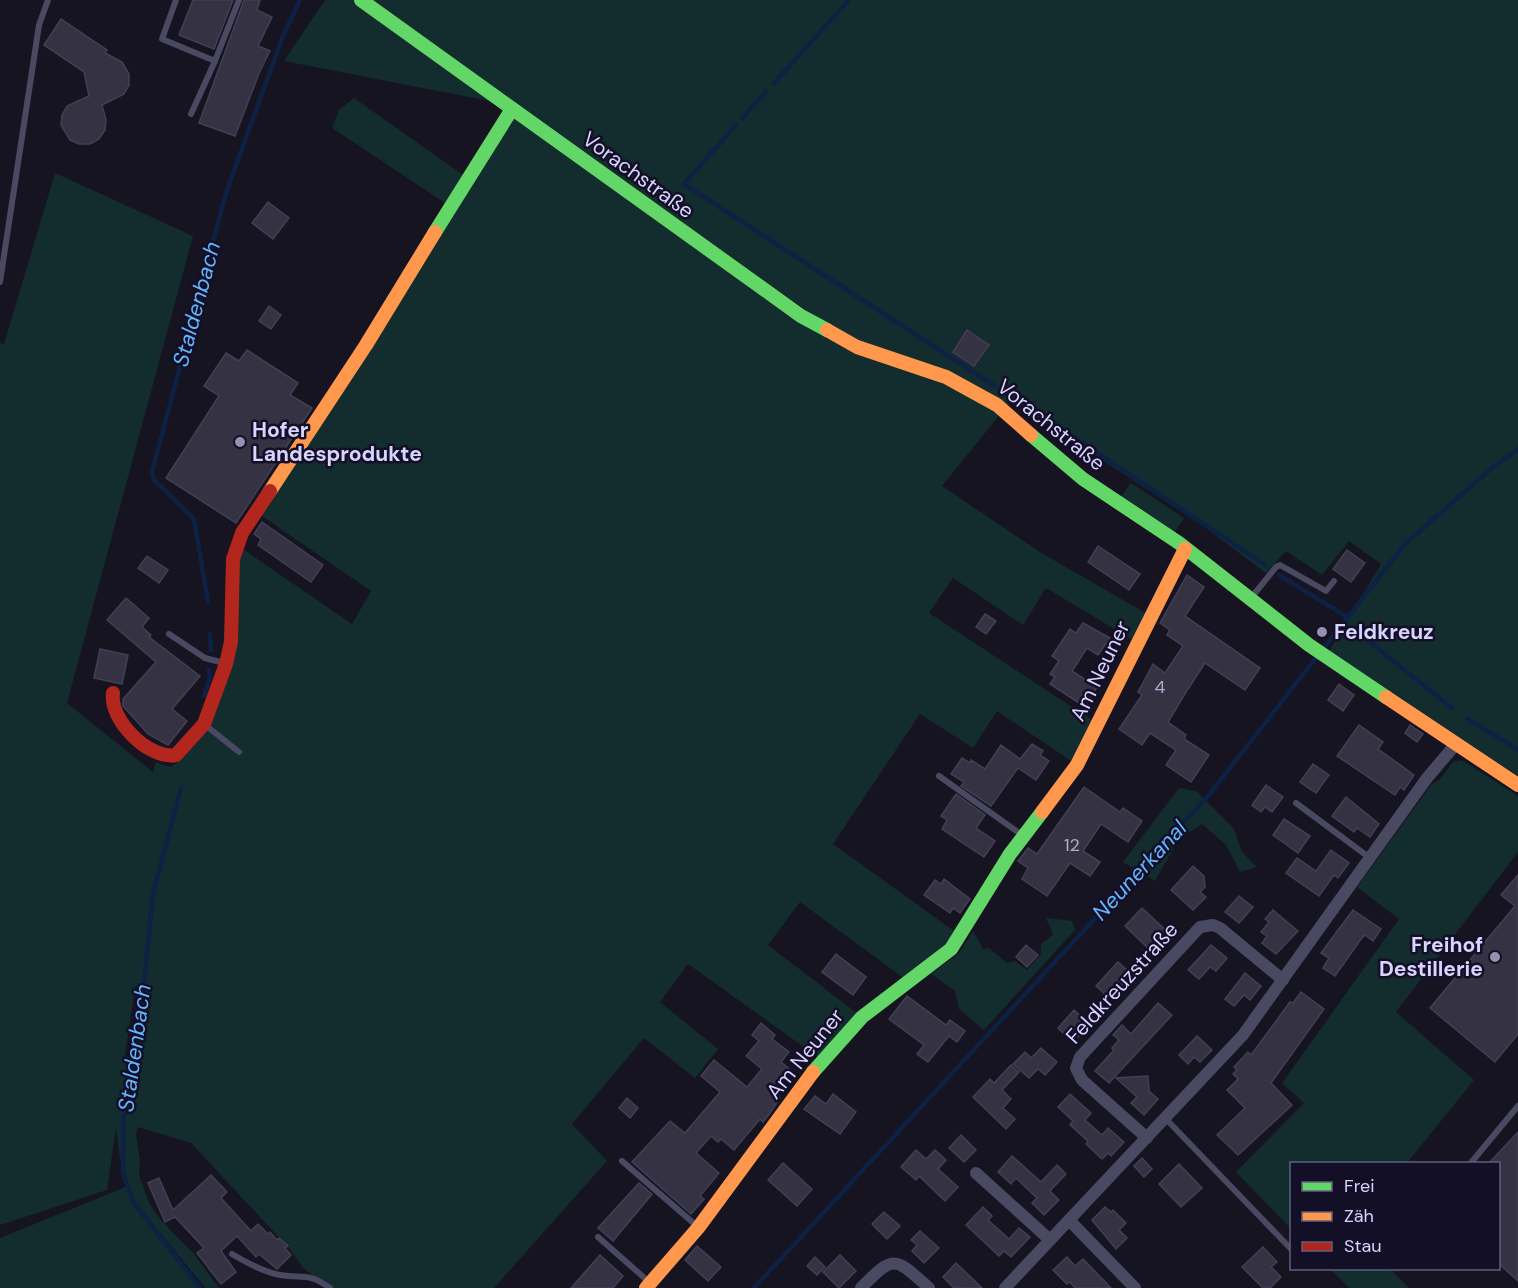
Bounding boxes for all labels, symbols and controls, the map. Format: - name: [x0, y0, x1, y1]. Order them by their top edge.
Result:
- street label: Vorachstraße: [577, 125, 699, 225]
- water label: Staldenbach: [166, 238, 227, 370]
- street label: Vorachstraße: [991, 373, 1111, 477]
- place label: Hofer Landesprodukte: [252, 416, 422, 468]
- marker: Hofer Landesprodukte: [233, 435, 247, 449]
- street label: Am Neuner: [1064, 616, 1136, 726]
- place label: Feldkreuz: [1334, 618, 1434, 646]
- marker: Feldkreuz: [1315, 625, 1329, 639]
- house number: 4: [1155, 675, 1166, 699]
- water label: Neunerkanal: [1086, 813, 1194, 926]
- house number: 12: [1064, 833, 1080, 857]
- street label: Feldkreuzstraße: [1060, 916, 1184, 1050]
- place label: Freihof Destillerie: [1379, 931, 1483, 983]
- marker: Freihof Destillerie: [1488, 950, 1502, 964]
- water label: Staldenbach: [111, 982, 158, 1114]
- street label: Am Neuner: [760, 1003, 850, 1105]
- legend: [1290, 1162, 1500, 1270]
- text: Frei: [1344, 1174, 1375, 1198]
- text: Zäh: [1344, 1204, 1374, 1228]
- text: Stau: [1344, 1234, 1382, 1258]

